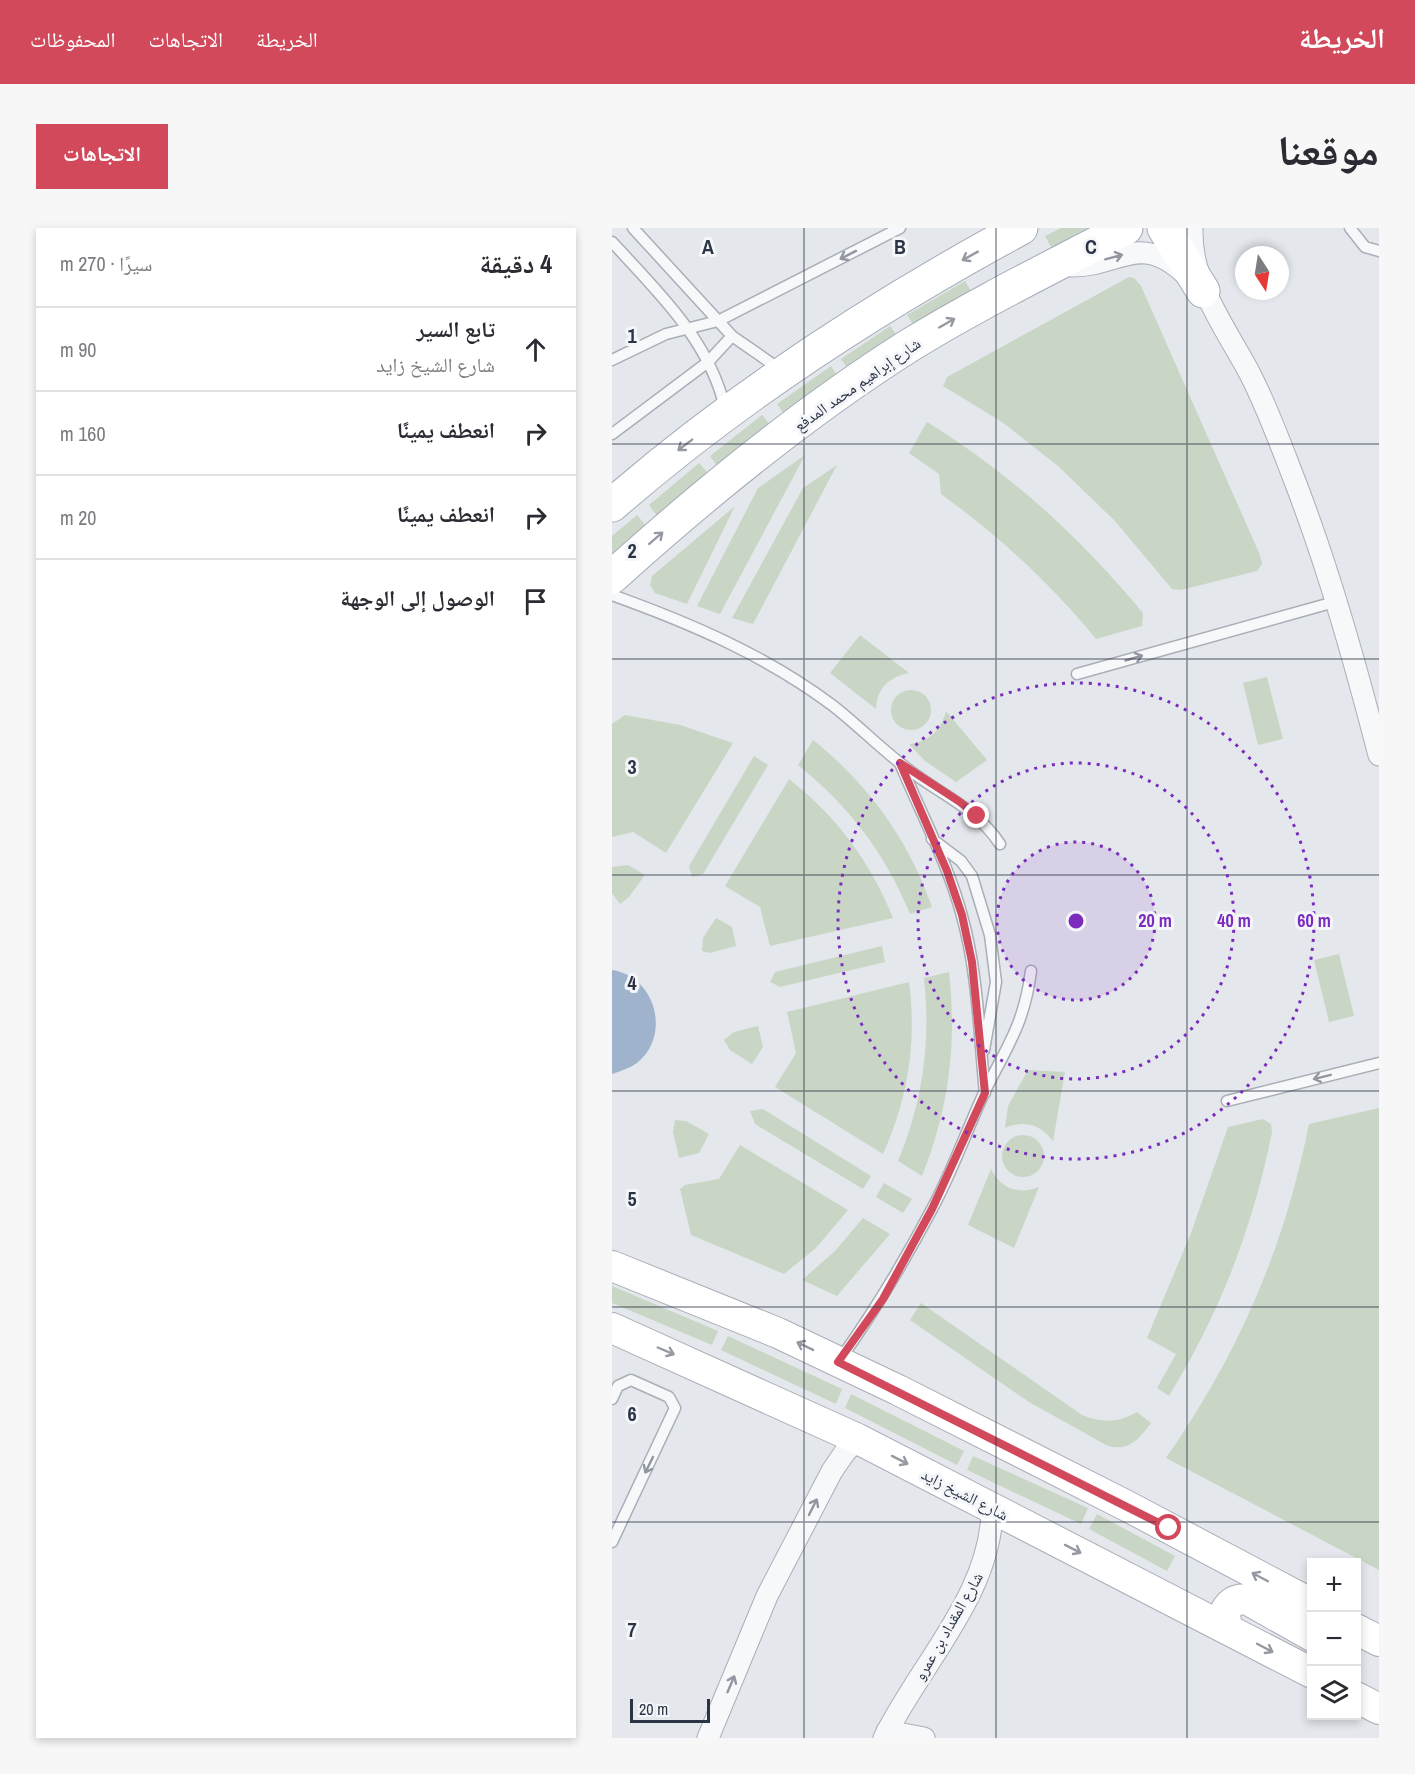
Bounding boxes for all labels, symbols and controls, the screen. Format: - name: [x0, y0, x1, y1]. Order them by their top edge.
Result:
- text: الخريطة: [1299, 19, 1385, 57]
- text: المحفوظات: [30, 25, 115, 54]
- text: الاتجاهات: [148, 25, 223, 54]
- text: الخريطة: [256, 25, 318, 54]
- text: موقعنا: [1278, 122, 1379, 178]
- button: الاتجاهات: [36, 124, 168, 189]
- text: A: [702, 233, 714, 260]
- text: B: [894, 233, 906, 260]
- text: C: [1085, 233, 1097, 260]
- text: 4 دقيقة: [480, 246, 552, 281]
- north arrow: [1235, 246, 1289, 300]
- text: سيرًا · 270 m: [60, 250, 153, 277]
- one-way arrow: [840, 250, 858, 262]
- one-way arrow: [1104, 250, 1123, 262]
- one-way arrow: [961, 251, 979, 262]
- text: تابع السير: [417, 314, 495, 344]
- one-way arrow: [938, 317, 956, 328]
- text: 1: [627, 322, 637, 349]
- street label: شارع إبراهيم محمد المدفع: [789, 332, 925, 436]
- icon: ahead: [519, 333, 552, 366]
- text: 90 m: [60, 336, 96, 363]
- text: شارع الشيخ زايد: [376, 351, 495, 378]
- text: انعطف يمينًا: [397, 415, 495, 445]
- icon: right: [519, 417, 552, 450]
- text: 160 m: [60, 420, 106, 447]
- one-way arrow: [677, 438, 693, 451]
- text: انعطف يمينًا: [397, 499, 495, 529]
- icon: right: [519, 501, 552, 534]
- text: 20 m: [60, 504, 96, 531]
- one-way arrow: [648, 531, 663, 545]
- text: 2: [627, 537, 637, 564]
- text: الوصول إلى الوجهة: [340, 583, 495, 613]
- icon: arrive: [519, 585, 552, 618]
- one-way arrow: [1124, 652, 1143, 663]
- text: 3: [627, 753, 637, 780]
- route end: [963, 802, 989, 828]
- text: 20 m: [1138, 908, 1172, 933]
- text: 40 m: [1217, 908, 1251, 933]
- text: 60 m: [1297, 908, 1331, 933]
- centre of rings: [1066, 911, 1086, 931]
- text: 4: [627, 969, 637, 996]
- one-way arrow: [1313, 1072, 1332, 1083]
- text: 5: [627, 1185, 637, 1212]
- one-way arrow: [797, 1339, 815, 1351]
- one-way arrow: [656, 1346, 674, 1357]
- text: 6: [627, 1400, 637, 1427]
- one-way arrow: [643, 1455, 655, 1473]
- one-way arrow: [890, 1455, 908, 1467]
- street label: شارع الشيخ زايد: [918, 1463, 1012, 1525]
- one-way arrow: [808, 1499, 819, 1517]
- route start: [1155, 1514, 1181, 1540]
- one-way arrow: [1064, 1543, 1082, 1555]
- map controls: [1307, 1558, 1361, 1720]
- button: +: [1307, 1558, 1361, 1612]
- street label: شارع المقداد بن عمرو: [908, 1568, 988, 1684]
- one-way arrow: [1252, 1571, 1269, 1583]
- button: −: [1307, 1612, 1361, 1666]
- text: 7: [627, 1616, 637, 1643]
- one-way arrow: [1256, 1642, 1273, 1654]
- button: layers: [1307, 1666, 1361, 1720]
- one-way arrow: [726, 1675, 737, 1694]
- scale bar: [630, 1696, 710, 1724]
- text: 20 m: [639, 1698, 668, 1720]

